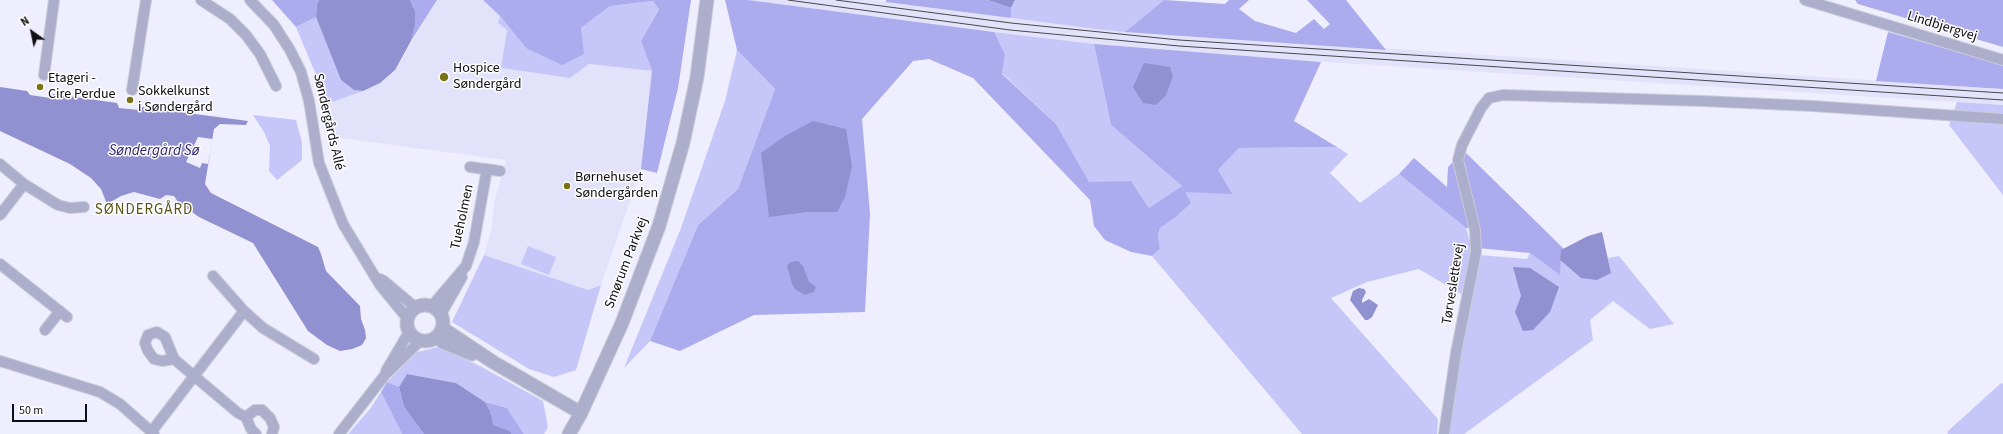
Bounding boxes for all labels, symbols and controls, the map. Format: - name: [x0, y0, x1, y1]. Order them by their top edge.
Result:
- street label: Lindbjergvej: [1905, 8, 1979, 46]
- north arrow: [12, 12, 52, 52]
- text: N: [18, 13, 32, 30]
- place label: Hospice Søndergård: [453, 61, 522, 94]
- place label: Etageri - Cire Perdue: [48, 71, 115, 104]
- marker: Hospice Søndergård: [438, 71, 450, 83]
- street label: Søndergårds Allé: [309, 72, 347, 172]
- marker: Etageri - Cire Perdue: [35, 82, 45, 92]
- place label: Sokkelkunst i Søndergård: [138, 84, 213, 116]
- marker: Sokkelkunst i Søndergård: [125, 95, 135, 105]
- water label: Søndergård Sø: [109, 143, 199, 161]
- place label: Børnehuset Søndergården: [575, 170, 658, 202]
- marker: Børnehuset Søndergården: [562, 181, 572, 191]
- street label: Tueholmen: [448, 183, 478, 251]
- district label: SØNDERGÅRD: [95, 202, 193, 220]
- street label: Smørum Parkvej: [602, 215, 652, 311]
- street label: Tørveslettevej: [1439, 242, 1469, 326]
- scale bar: [14, 396, 89, 422]
- text: 50 m: [19, 402, 43, 419]

